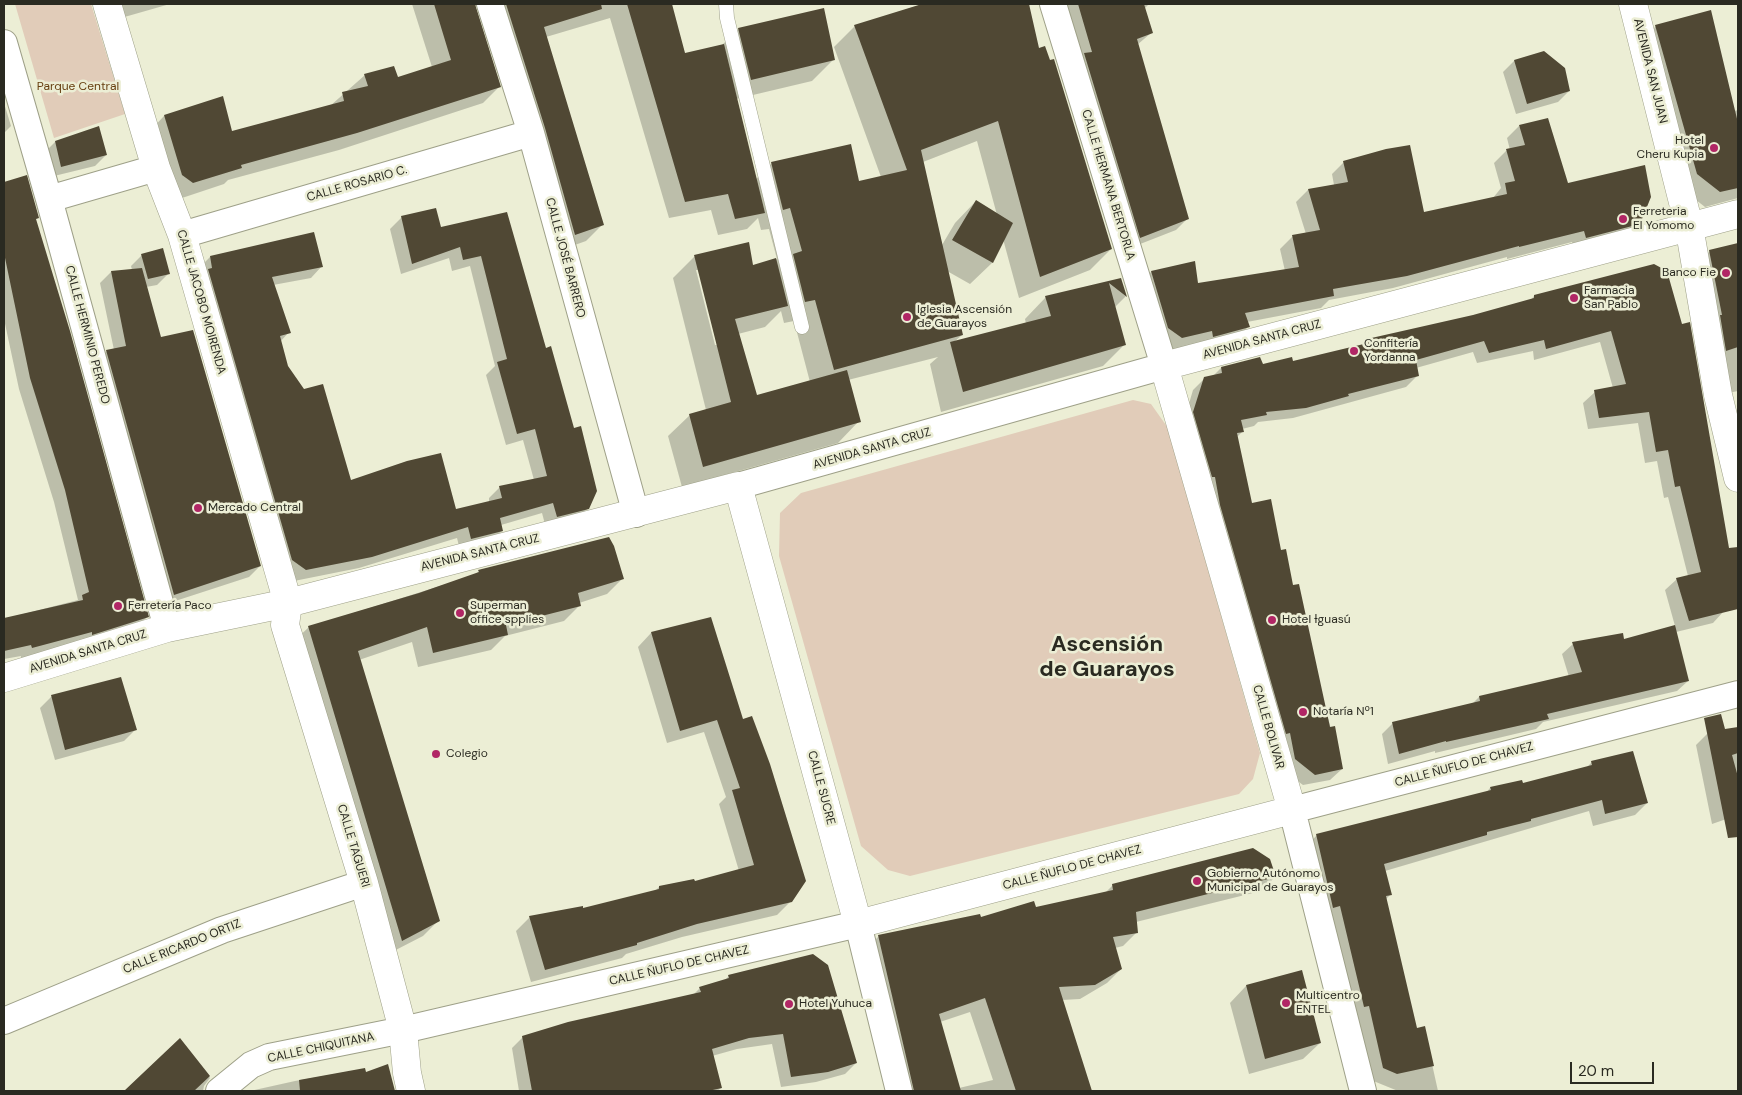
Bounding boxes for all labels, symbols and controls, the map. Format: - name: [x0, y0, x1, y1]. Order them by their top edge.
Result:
- street label: AVENIDA SAN JUAN: [1630, 17, 1670, 125]
- park label: Parque Central: [37, 80, 119, 94]
- street label: CALLE HERMANA BERTORLA: [1078, 108, 1138, 262]
- place label: Hotel Cheru Kupia: [1637, 134, 1704, 162]
- marker: Hotel Cheru Kupia: [1708, 142, 1720, 154]
- street label: CALLE ROSARIO C.: [305, 163, 409, 205]
- street label: CALLE JOSÉ BARRERO: [542, 196, 588, 320]
- place label: Ferreteria El Yomomo: [1633, 205, 1694, 233]
- marker: Ferreteria El Yomomo: [1617, 213, 1629, 225]
- street label: CALLE JACOBO MOIRENDA: [173, 228, 229, 376]
- street label: CALLE HERMINIO PEREDO: [62, 264, 112, 406]
- place label: Banco Fie: [1662, 266, 1716, 280]
- marker: Banco Fie: [1720, 267, 1732, 279]
- place label: Farmacia San Pablo: [1584, 284, 1638, 312]
- marker: Farmacia San Pablo: [1568, 292, 1580, 304]
- place label: Iglesia Ascensión de Guarayos: [917, 303, 1012, 331]
- marker: Iglesia Ascensión de Guarayos: [901, 311, 913, 323]
- street label: AVENIDA SANTA CRUZ: [1201, 317, 1323, 363]
- place label: Confitería Yordanna: [1364, 337, 1418, 365]
- marker: Confitería Yordanna: [1348, 345, 1360, 357]
- street label: AVENIDA SANTA CRUZ: [811, 425, 933, 473]
- place label: Mercado Central: [208, 501, 301, 515]
- marker: Mercado Central: [192, 502, 204, 514]
- street label: AVENIDA SANTA CRUZ: [419, 531, 541, 575]
- place label: Ferretería Paco: [128, 599, 212, 613]
- place label: Superman office spplies: [470, 599, 544, 627]
- marker: Ferretería Paco: [112, 600, 124, 612]
- marker: Superman office spplies: [454, 607, 466, 619]
- place label: Hotel Ɨguasú: [1282, 613, 1351, 627]
- marker: Hotel Ɨguasú: [1266, 614, 1278, 626]
- street label: AVENIDA SANTA CRUZ: [28, 627, 148, 677]
- district label: Ascensión de Guarayos: [1039, 632, 1175, 684]
- street label: CALLE BOLIVAR: [1249, 683, 1287, 771]
- place label: Notaría Nº1: [1313, 705, 1374, 719]
- marker: Notaría Nº1: [1297, 706, 1309, 718]
- street label: CALLE ÑUFLO DE CHAVEZ: [1393, 740, 1535, 790]
- place label: Colegio: [446, 747, 488, 761]
- marker: Colegio: [430, 748, 442, 760]
- street label: CALLE SUCRE: [804, 749, 838, 827]
- street label: CALLE TAGUERI: [334, 803, 372, 889]
- street label: CALLE ÑUFLO DE CHAVEZ: [1001, 843, 1143, 893]
- place label: Gobierno Autónomo Municipal de Guarayos: [1207, 867, 1333, 895]
- marker: Gobierno Autónomo Municipal de Guarayos: [1191, 875, 1203, 887]
- street label: CALLE RICARDO ORTIZ: [121, 917, 243, 977]
- street label: CALLE ÑUFLO DE CHAVEZ: [608, 943, 750, 989]
- place label: Multicentro ENTEL: [1296, 989, 1360, 1017]
- place label: Hotel Yuhuca: [799, 997, 872, 1011]
- marker: Multicentro ENTEL: [1280, 997, 1292, 1009]
- marker: Hotel Yuhuca: [783, 998, 795, 1010]
- street label: CALLE CHIQUITANA: [266, 1030, 376, 1066]
- scale bar: [1572, 1052, 1656, 1084]
- text: 20 m: [1578, 1061, 1614, 1081]

